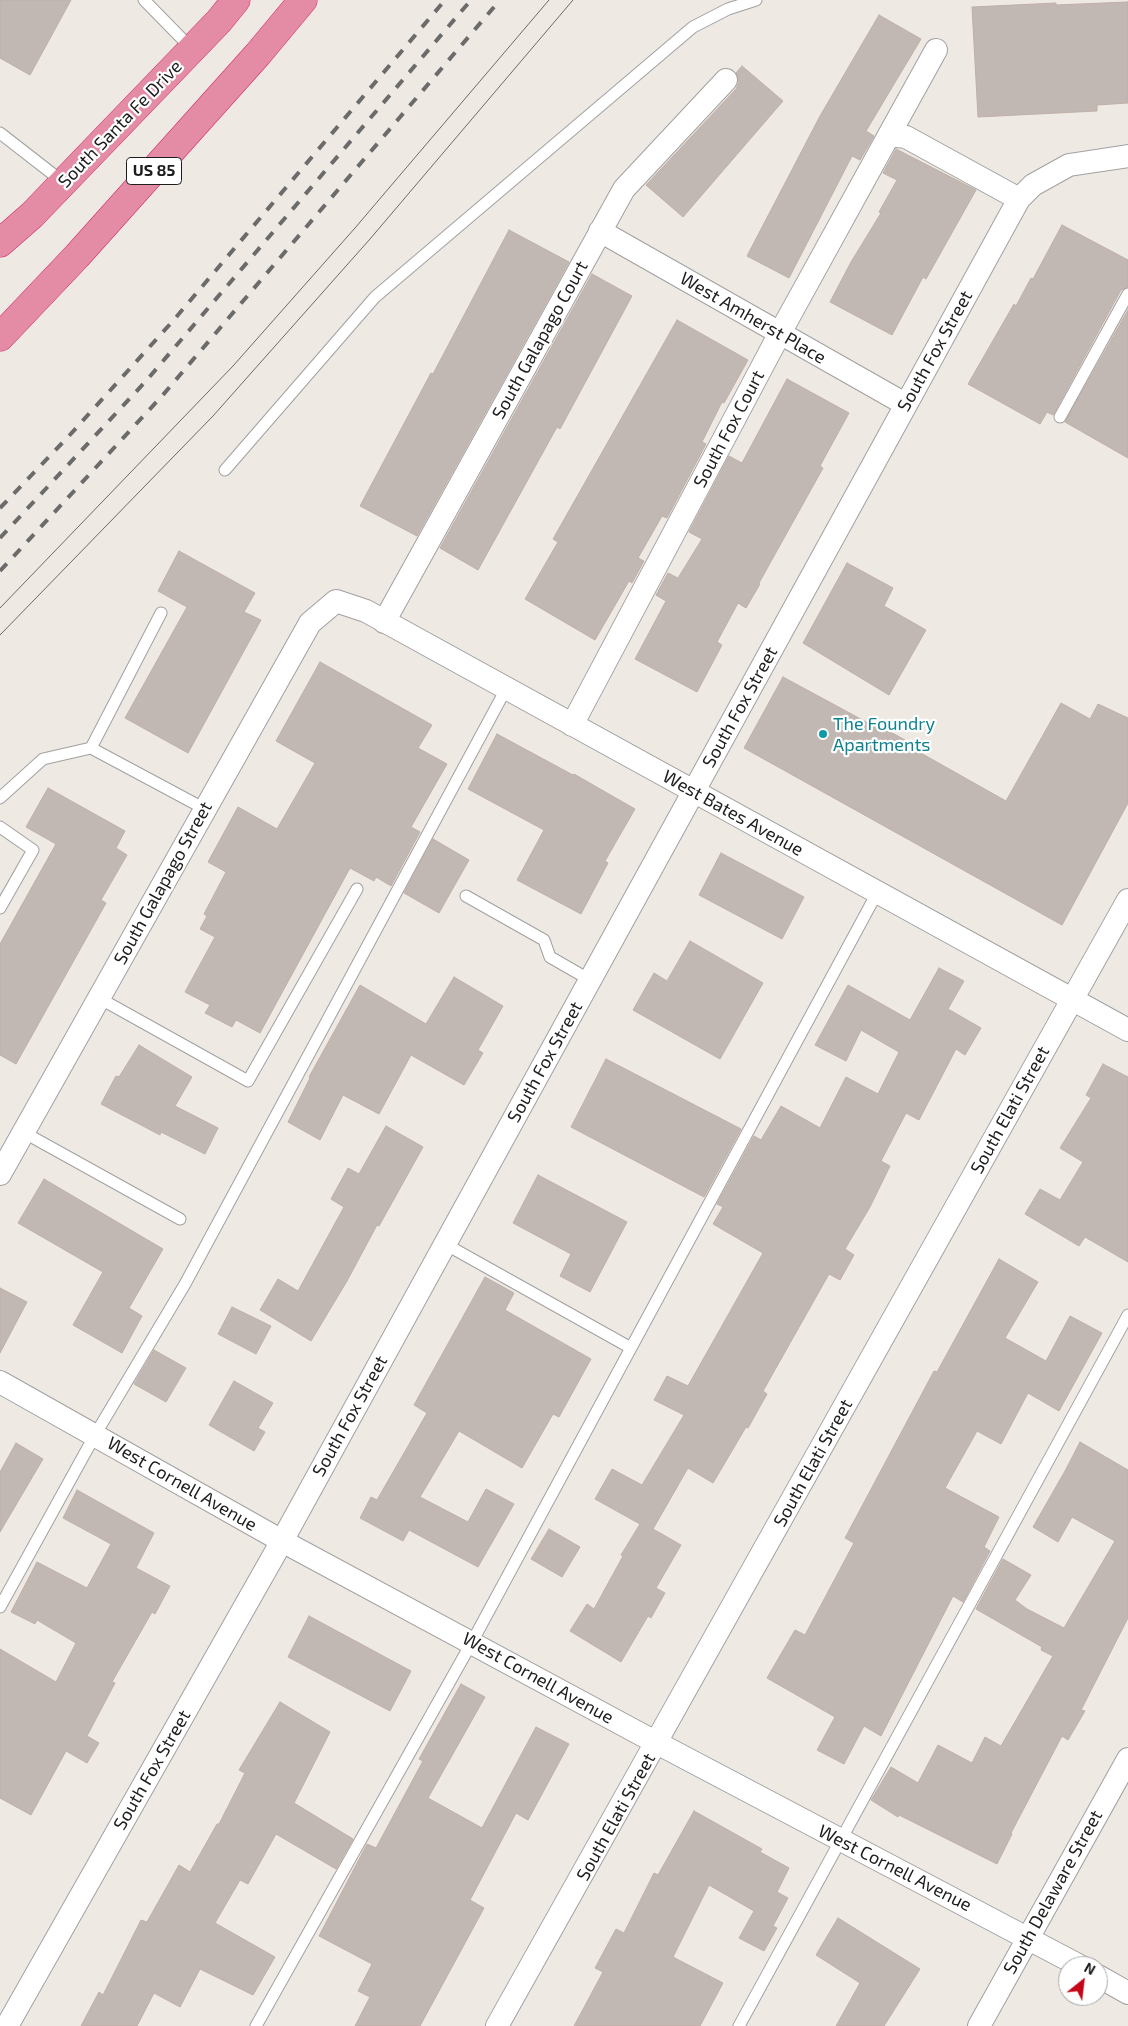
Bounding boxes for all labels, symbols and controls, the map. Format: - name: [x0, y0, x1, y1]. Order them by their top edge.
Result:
- street label: South Santa Fe Drive: [54, 56, 186, 192]
- road number: US 85: [126, 158, 182, 185]
- street label: South Galapago Court: [487, 257, 593, 423]
- street label: West Amherst Place: [676, 267, 830, 369]
- street label: South Fox Street: [893, 287, 977, 415]
- street label: South Fox Court: [689, 367, 769, 491]
- street label: South Fox Street: [698, 643, 782, 771]
- place label: The Foundry Apartments: [833, 713, 935, 756]
- marker: The Foundry Apartments: [817, 728, 829, 740]
- street label: West Bates Avenue: [659, 765, 807, 861]
- street label: South Galapago Street: [109, 798, 217, 968]
- street label: South Fox Street: [503, 998, 587, 1126]
- street label: South Elati Street: [966, 1042, 1054, 1178]
- street label: South Fox Street: [308, 1352, 392, 1480]
- street label: South Elati Street: [769, 1395, 857, 1531]
- street label: West Cornell Avenue: [103, 1432, 261, 1536]
- street label: West Cornell Avenue: [459, 1628, 617, 1728]
- street label: South Fox Street: [109, 1706, 195, 1834]
- street label: South Elati Street: [572, 1749, 660, 1885]
- street label: South Delaware Street: [999, 1806, 1107, 1978]
- street label: West Cornell Avenue: [815, 1820, 975, 1916]
- north arrow: [1058, 1956, 1108, 2006]
- text: N: [1081, 1958, 1099, 1978]

